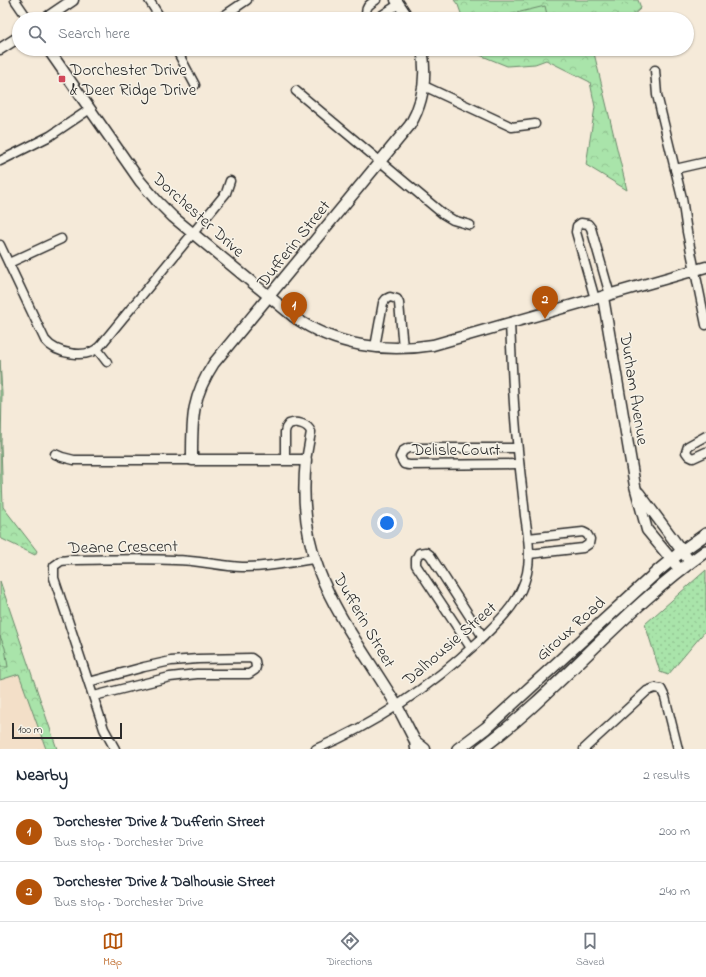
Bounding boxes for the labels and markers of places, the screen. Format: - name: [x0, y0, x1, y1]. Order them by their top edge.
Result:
- place label: Dorchester Drive & Deer Ridge Drive: [69, 58, 197, 105]
- marker: Dorchester Drive & Deer Ridge Drive: [57, 74, 67, 84]
- pin: 2: [532, 286, 558, 319]
- pin: 1: [281, 292, 307, 325]

